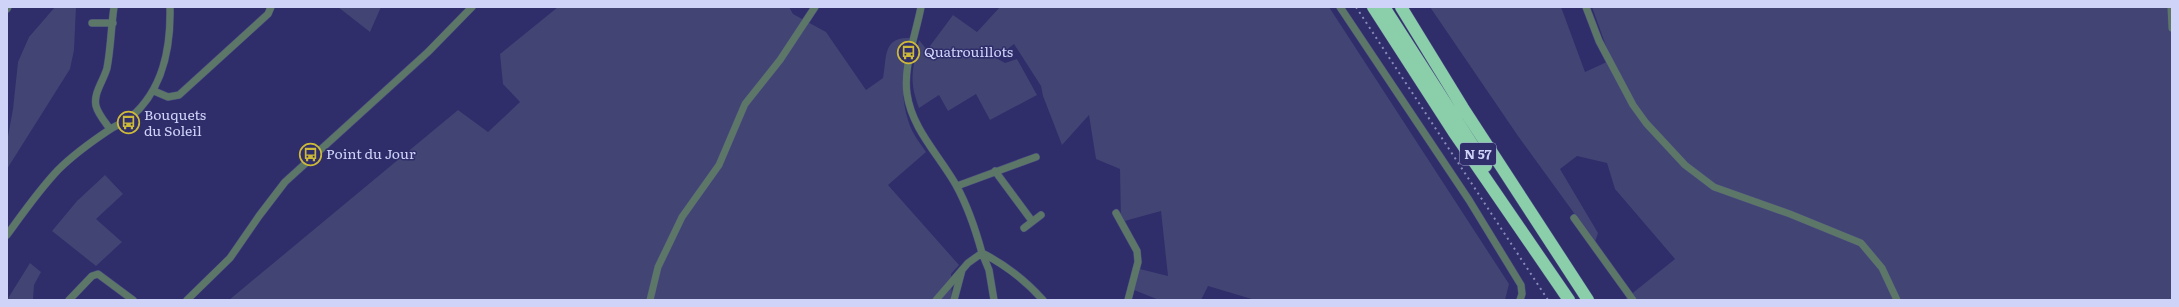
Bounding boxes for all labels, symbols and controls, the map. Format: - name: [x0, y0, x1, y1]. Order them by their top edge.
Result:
- bus stop icon: Quatrouillots: [896, 39, 922, 65]
- place label: Quatrouillots: [924, 41, 1013, 61]
- place label: Bouquets du Soleil: [144, 104, 206, 140]
- bus stop icon: Bouquets du Soleil: [115, 110, 141, 136]
- bus stop icon: Point du Jour: [297, 141, 323, 167]
- place label: Point du Jour: [326, 143, 416, 163]
- road number: N 57: [1460, 143, 1496, 165]

